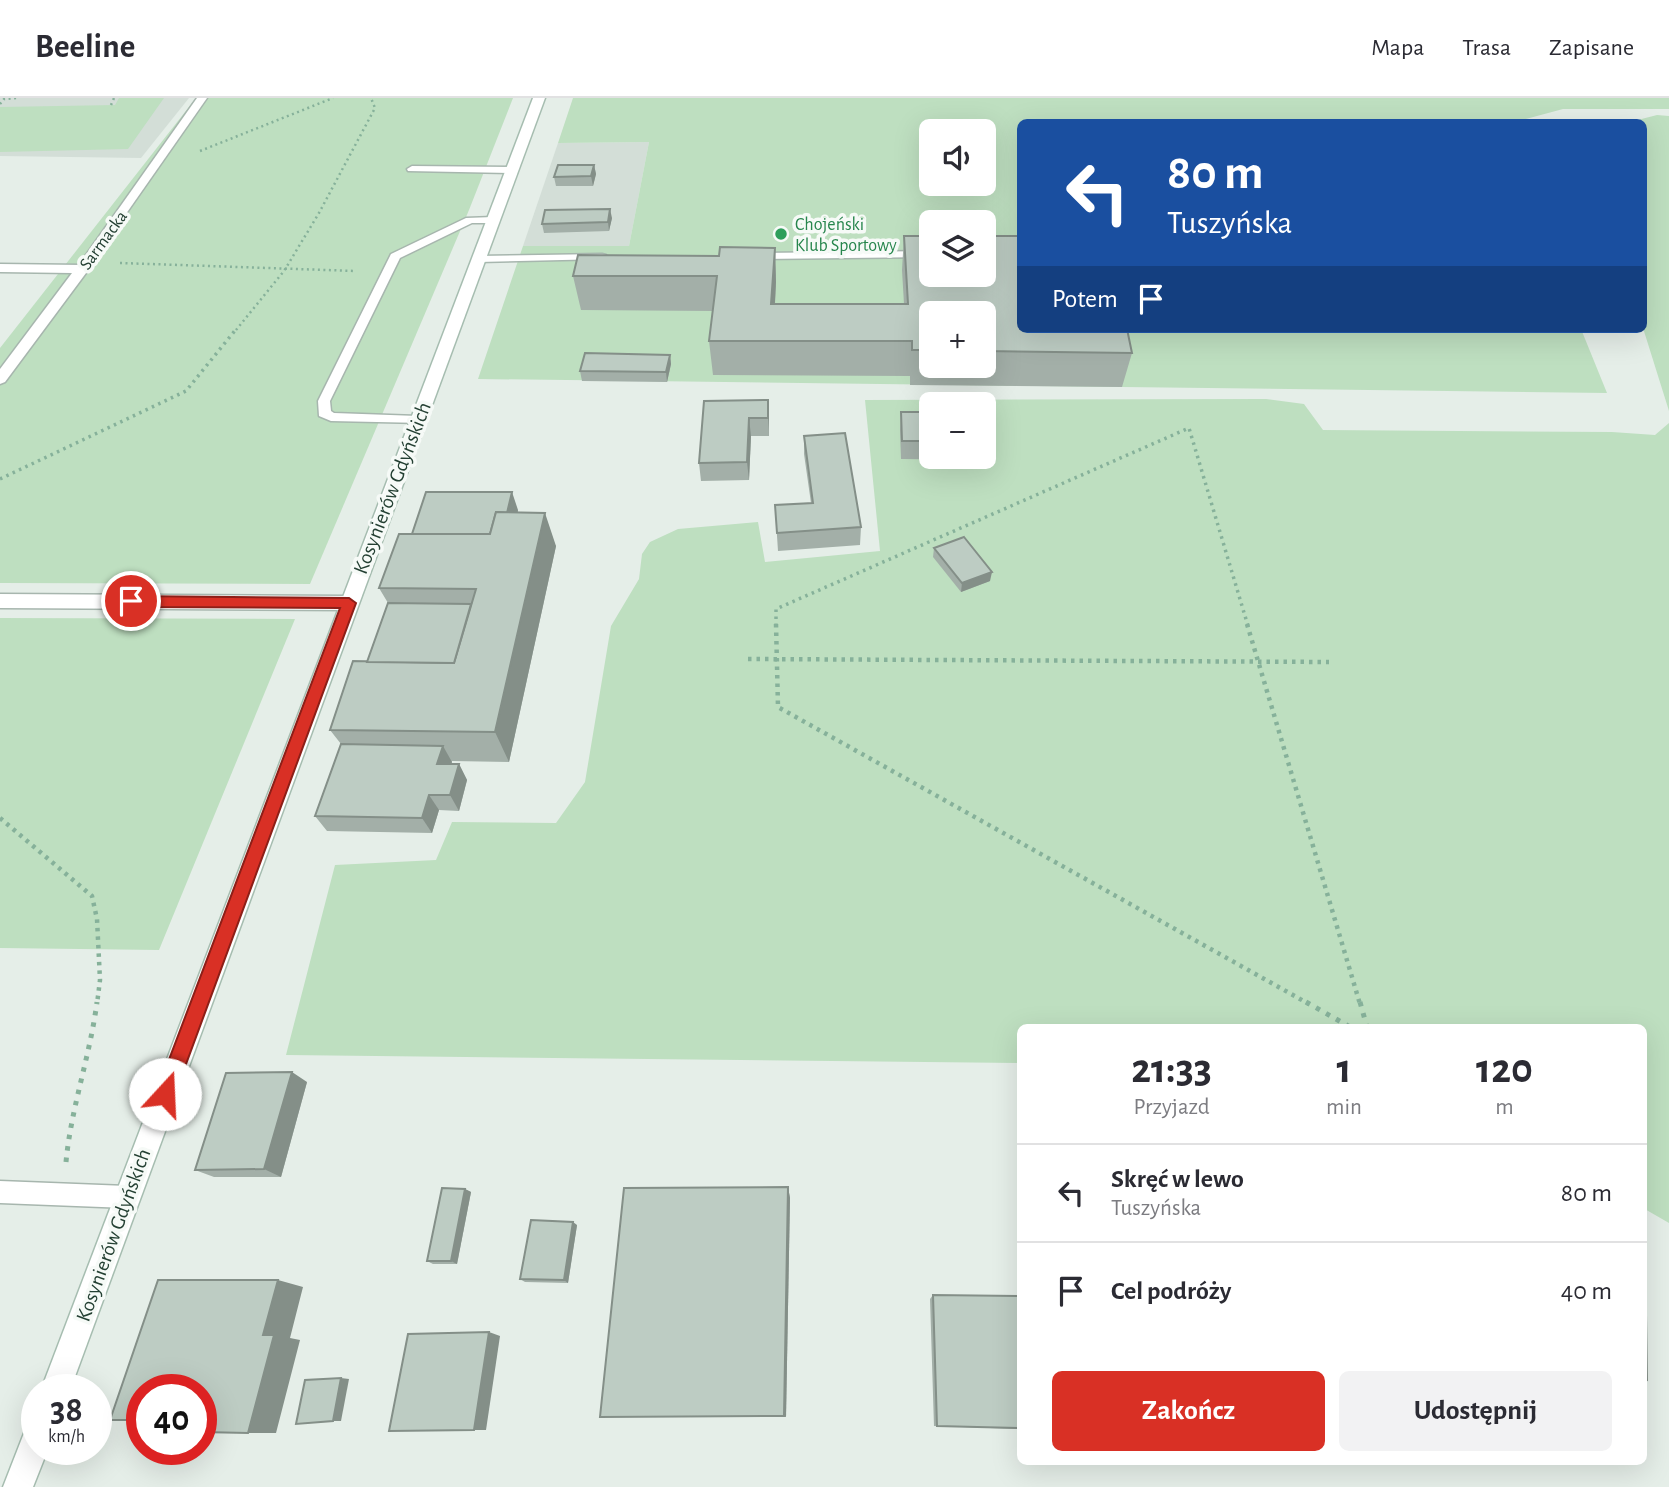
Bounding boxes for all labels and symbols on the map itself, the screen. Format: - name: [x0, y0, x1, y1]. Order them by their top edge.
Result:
- street label: Sarmacka: [77, 208, 131, 273]
- place label: Chojeński Klub Sportowy: [795, 216, 897, 255]
- marker: Chojeński Klub Sportowy: [773, 226, 789, 242]
- street label: Kosynierów Gdyńskich: [350, 399, 435, 577]
- pin: [101, 571, 161, 631]
- position arrow: [128, 1057, 202, 1131]
- street label: Kosynierów Gdyńskich: [72, 1146, 155, 1324]
- speed limit sign: 40: [126, 1374, 217, 1465]

